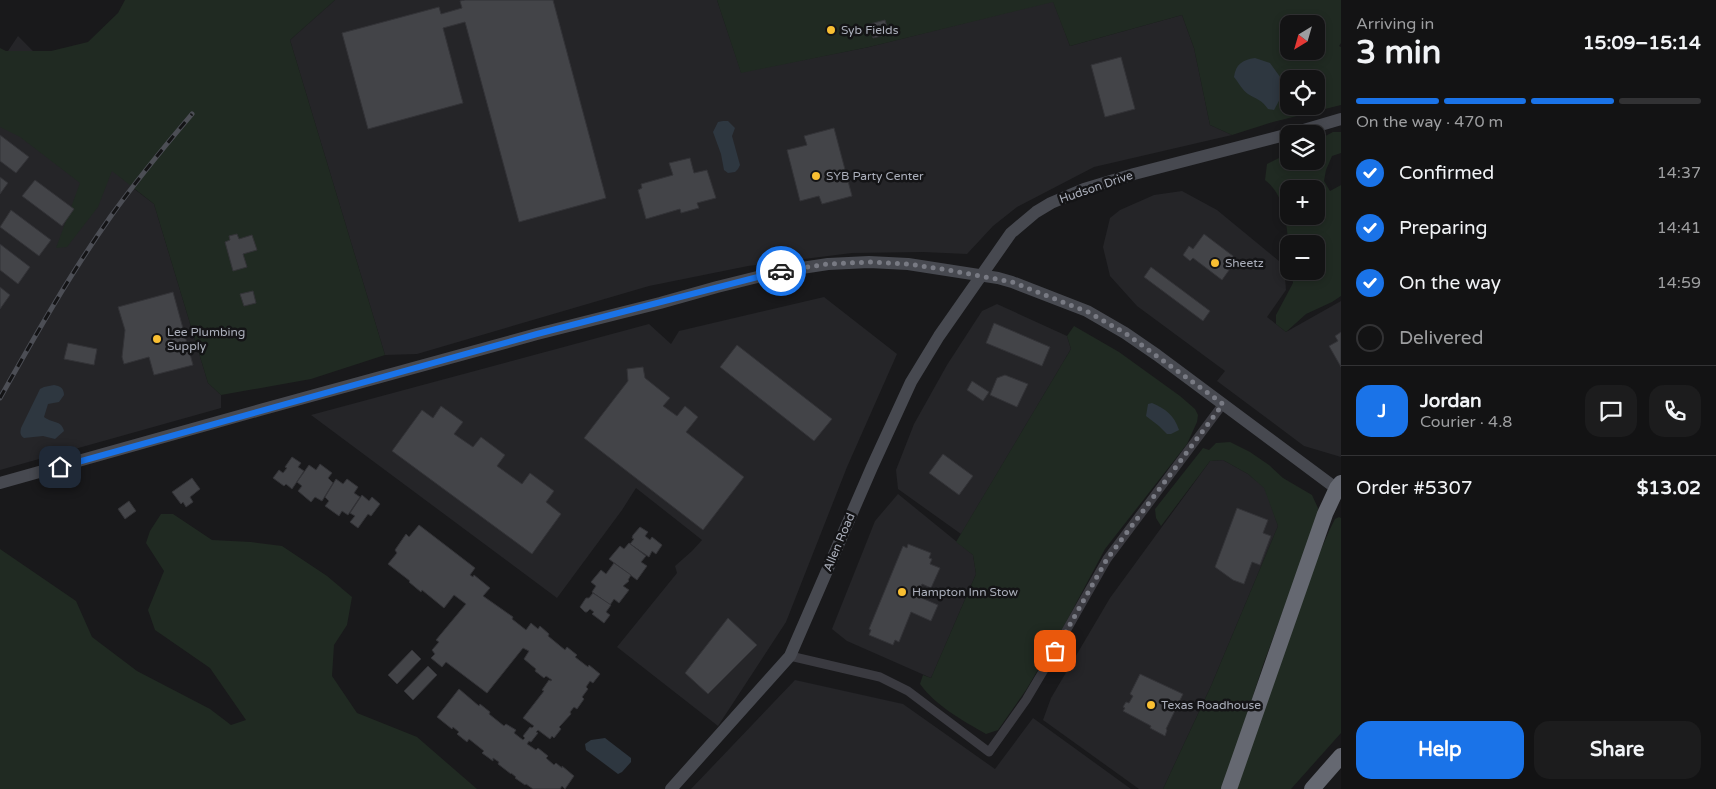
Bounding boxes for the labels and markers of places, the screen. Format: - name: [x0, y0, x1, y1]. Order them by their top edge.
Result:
- place label: Syb Fields: [841, 23, 899, 37]
- marker: Syb Fields: [825, 24, 837, 36]
- place label: SYB Party Center: [826, 169, 924, 183]
- marker: SYB Party Center: [810, 170, 822, 182]
- place label: Sheetz: [1225, 256, 1264, 270]
- marker: Sheetz: [1209, 257, 1221, 269]
- place label: Lee Plumbing Supply: [167, 325, 245, 353]
- marker: Lee Plumbing Supply: [151, 333, 163, 345]
- pin: [39, 446, 81, 488]
- place label: Hampton Inn Stow: [912, 585, 1018, 599]
- marker: Hampton Inn Stow: [896, 586, 908, 598]
- pin: [1034, 630, 1076, 672]
- place label: Texas Roadhouse: [1161, 698, 1261, 712]
- marker: Texas Roadhouse: [1145, 699, 1157, 711]

